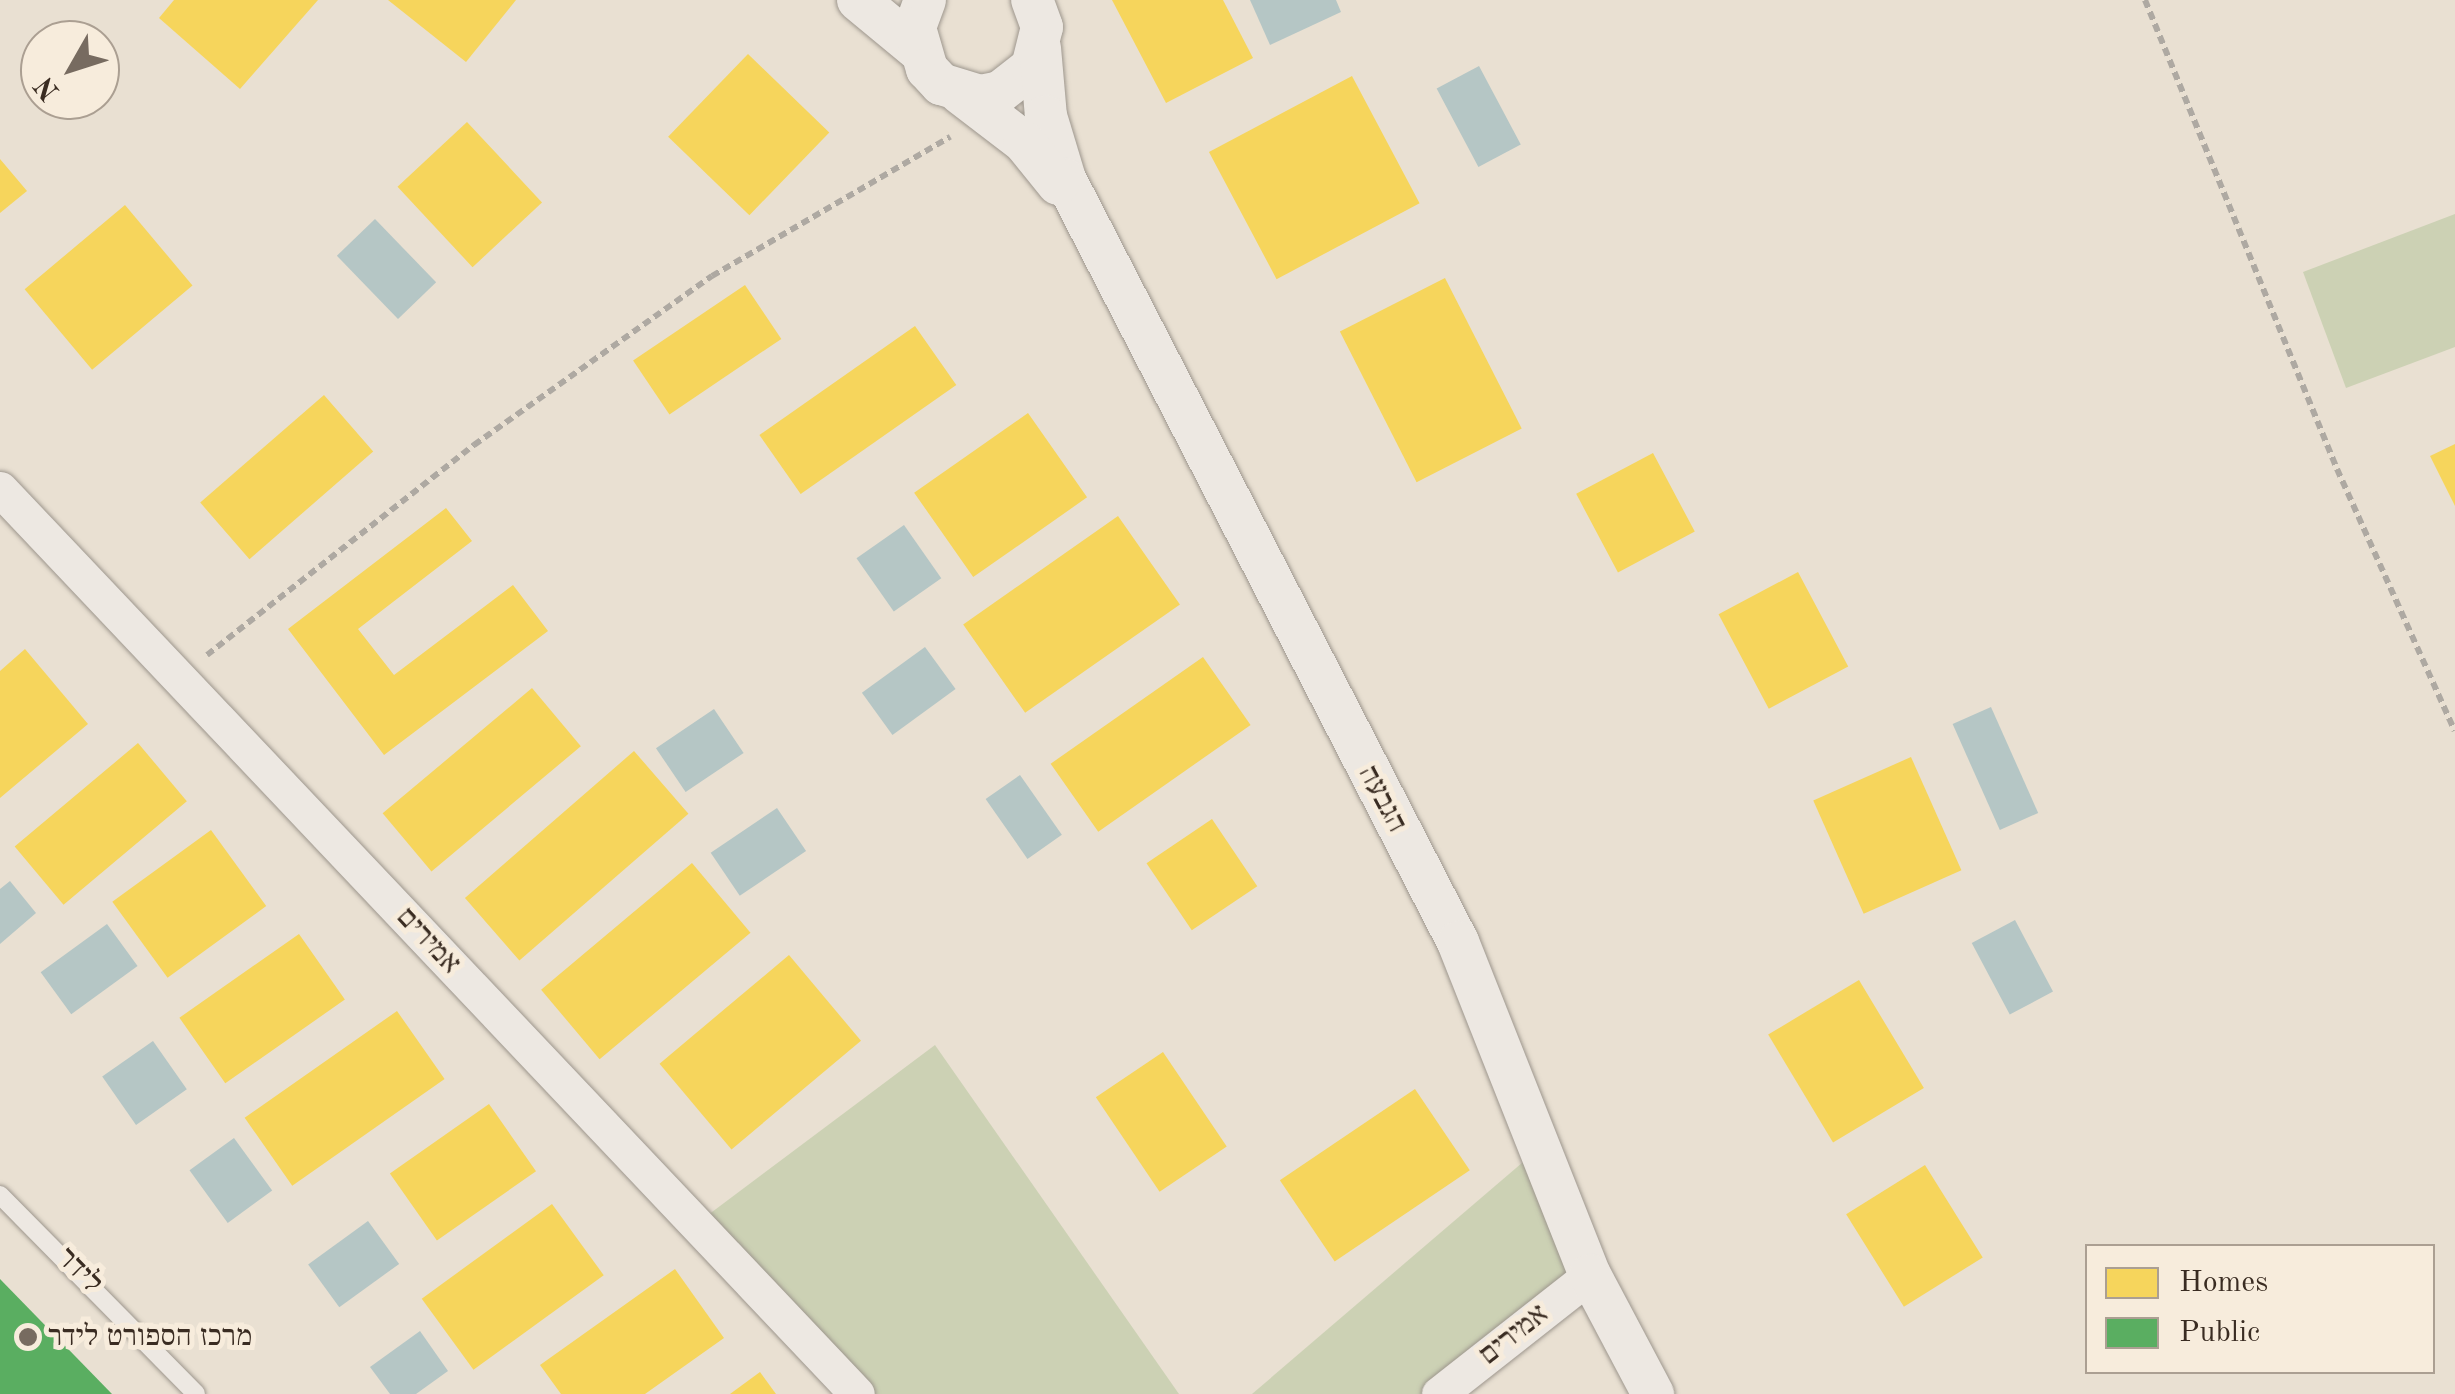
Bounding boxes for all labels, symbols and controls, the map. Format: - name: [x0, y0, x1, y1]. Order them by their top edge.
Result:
- north arrow: [20, 20, 120, 120]
- text: N: [31, 70, 66, 105]
- street label: הגבעה: [1350, 759, 1414, 839]
- street label: אמירים: [388, 900, 468, 982]
- street label: לידר: [48, 1240, 110, 1302]
- legend: [2085, 1244, 2435, 1374]
- text: Homes: [2179, 1268, 2268, 1298]
- street label: אמירים: [1472, 1297, 1556, 1373]
- text: Public: [2179, 1318, 2260, 1348]
- place label: מרכז הספורט לידר: [48, 1319, 252, 1355]
- marker: מרכז הספורט לידר: [17, 1326, 39, 1348]

